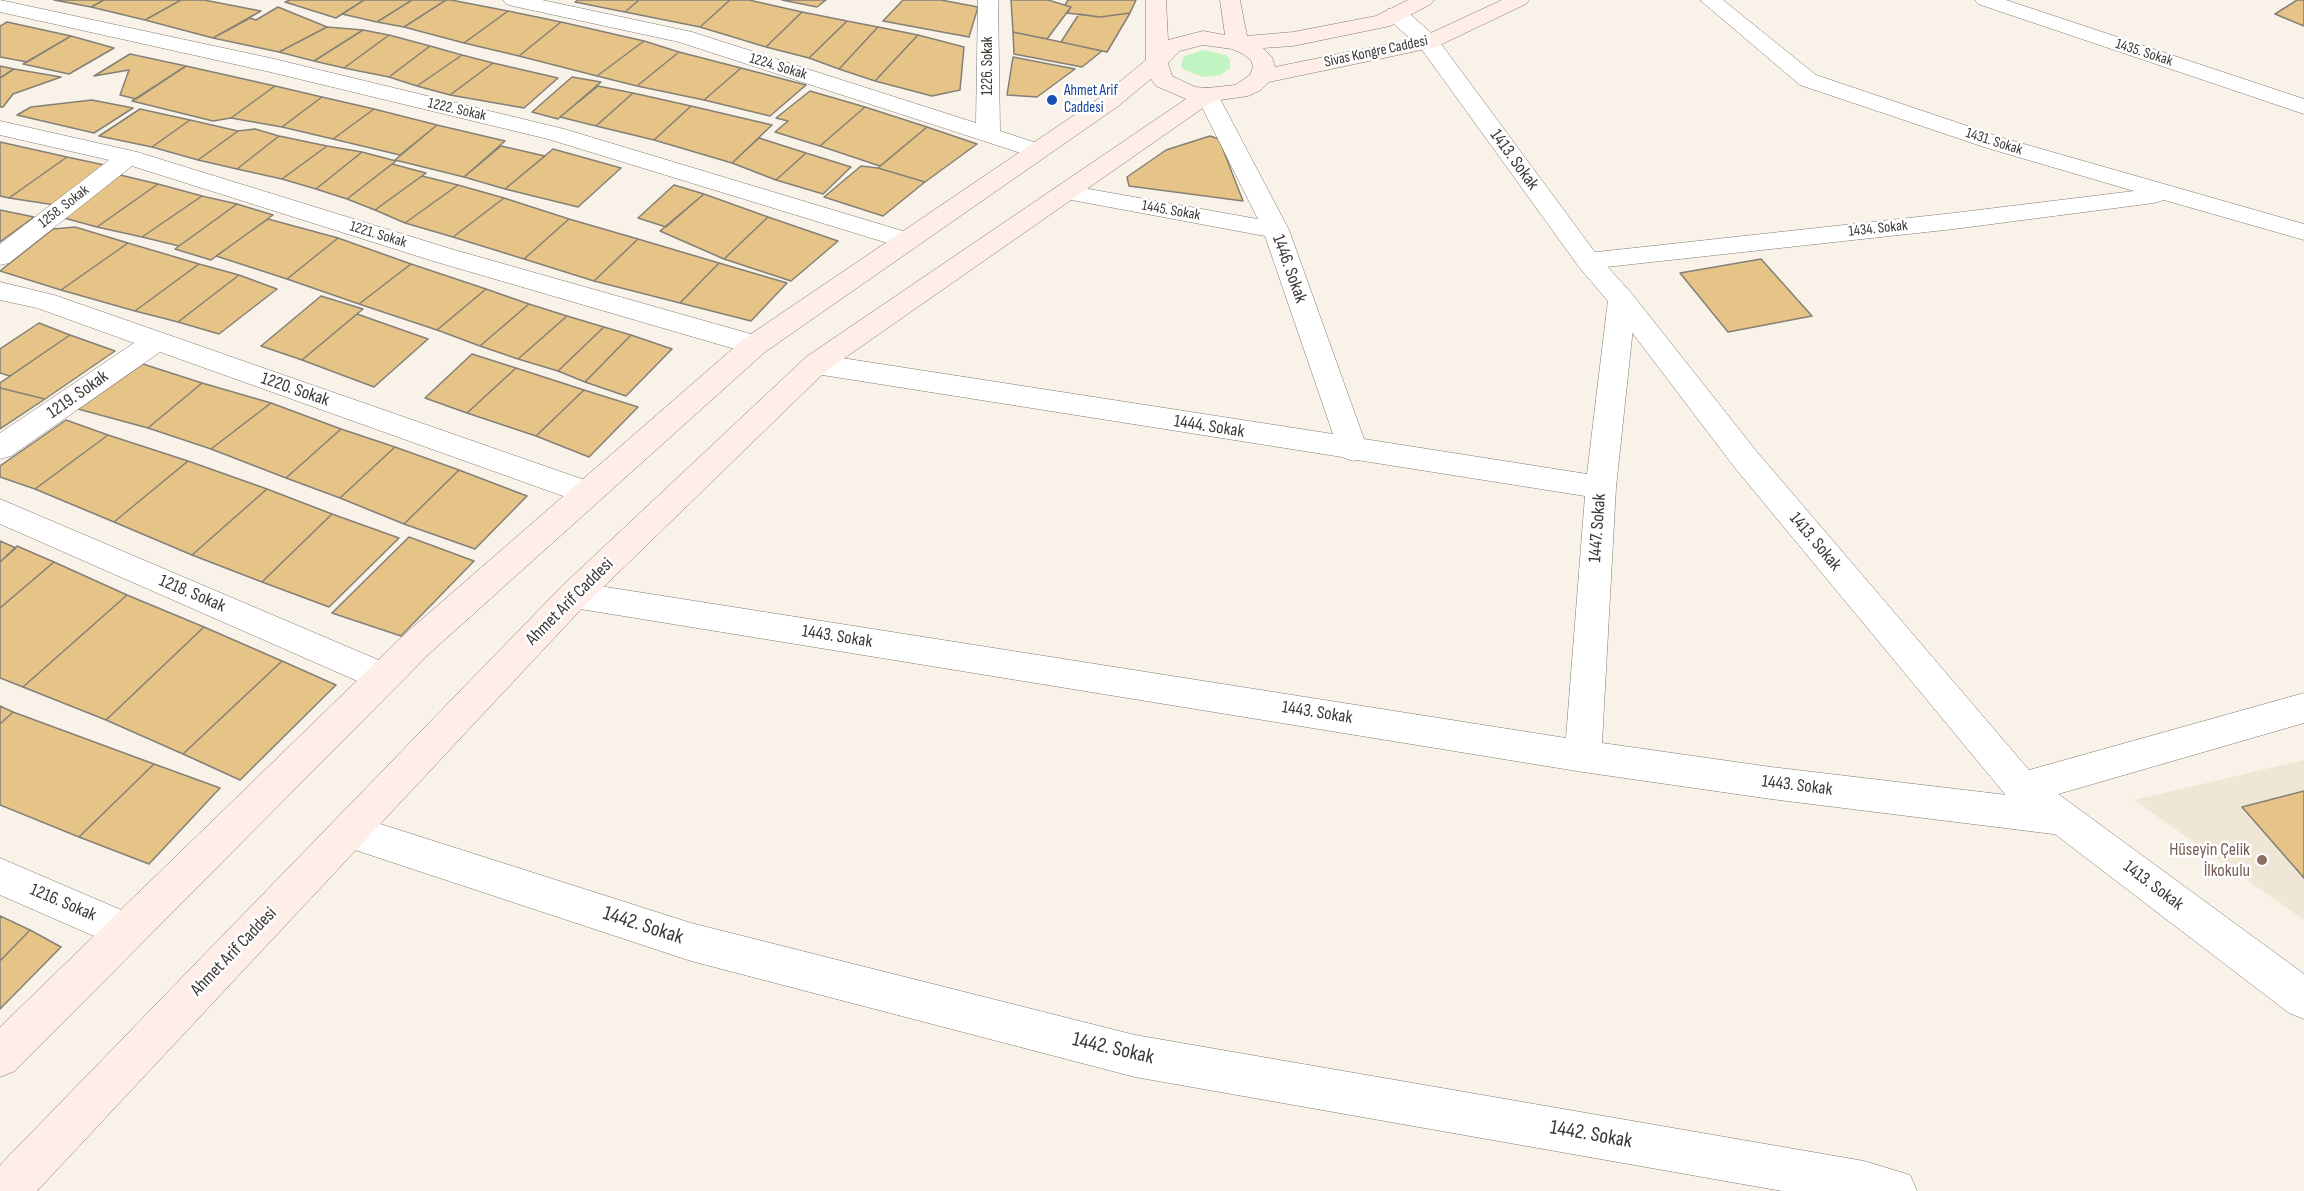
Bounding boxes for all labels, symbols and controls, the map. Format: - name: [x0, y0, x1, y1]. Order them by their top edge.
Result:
- street label: Sivas Kongre Caddesi: [1323, 32, 1429, 72]
- street label: 1435. Sokak: [2113, 35, 2175, 71]
- street label: 1226. Sokak: [979, 36, 997, 96]
- street label: 1224. Sokak: [747, 50, 809, 84]
- place label: Ahmet Arif Caddesi: [1064, 82, 1118, 117]
- marker: Ahmet Arif Caddesi: [1045, 93, 1059, 107]
- street label: 1222. Sokak: [426, 95, 488, 125]
- street label: 1431. Sokak: [1963, 124, 2025, 160]
- street label: 1413. Sokak: [1485, 125, 1543, 195]
- street label: 1258. Sokak: [35, 182, 93, 232]
- street label: 1445. Sokak: [1140, 197, 1202, 225]
- street label: 1434. Sokak: [1848, 217, 1908, 241]
- street label: 1221. Sokak: [347, 218, 409, 252]
- street label: 1446. Sokak: [1267, 232, 1311, 306]
- street label: 1219. Sokak: [43, 366, 113, 424]
- street label: 1220. Sokak: [258, 368, 332, 412]
- street label: 1444. Sokak: [1172, 411, 1246, 443]
- street label: 1447. Sokak: [1585, 493, 1611, 563]
- street label: 1413. Sokak: [1784, 508, 1846, 576]
- street label: Ahmet Arif Caddesi: [522, 554, 618, 650]
- street label: 1218. Sokak: [155, 570, 229, 618]
- street label: 1443. Sokak: [800, 621, 874, 653]
- street label: 1443. Sokak: [1280, 697, 1354, 729]
- street label: 1443. Sokak: [1760, 771, 1834, 801]
- place label: Hüseyin Çelik İlkokulu: [2169, 839, 2250, 882]
- marker: Hüseyin Çelik İlkokulu: [2255, 853, 2269, 867]
- street label: 1413. Sokak: [2119, 856, 2187, 916]
- street label: 1216. Sokak: [27, 879, 99, 927]
- street label: 1442. Sokak: [600, 901, 686, 951]
- street label: Ahmet Arif Caddesi: [186, 903, 282, 1001]
- street label: 1442. Sokak: [1070, 1027, 1156, 1071]
- street label: 1442. Sokak: [1548, 1115, 1634, 1155]

